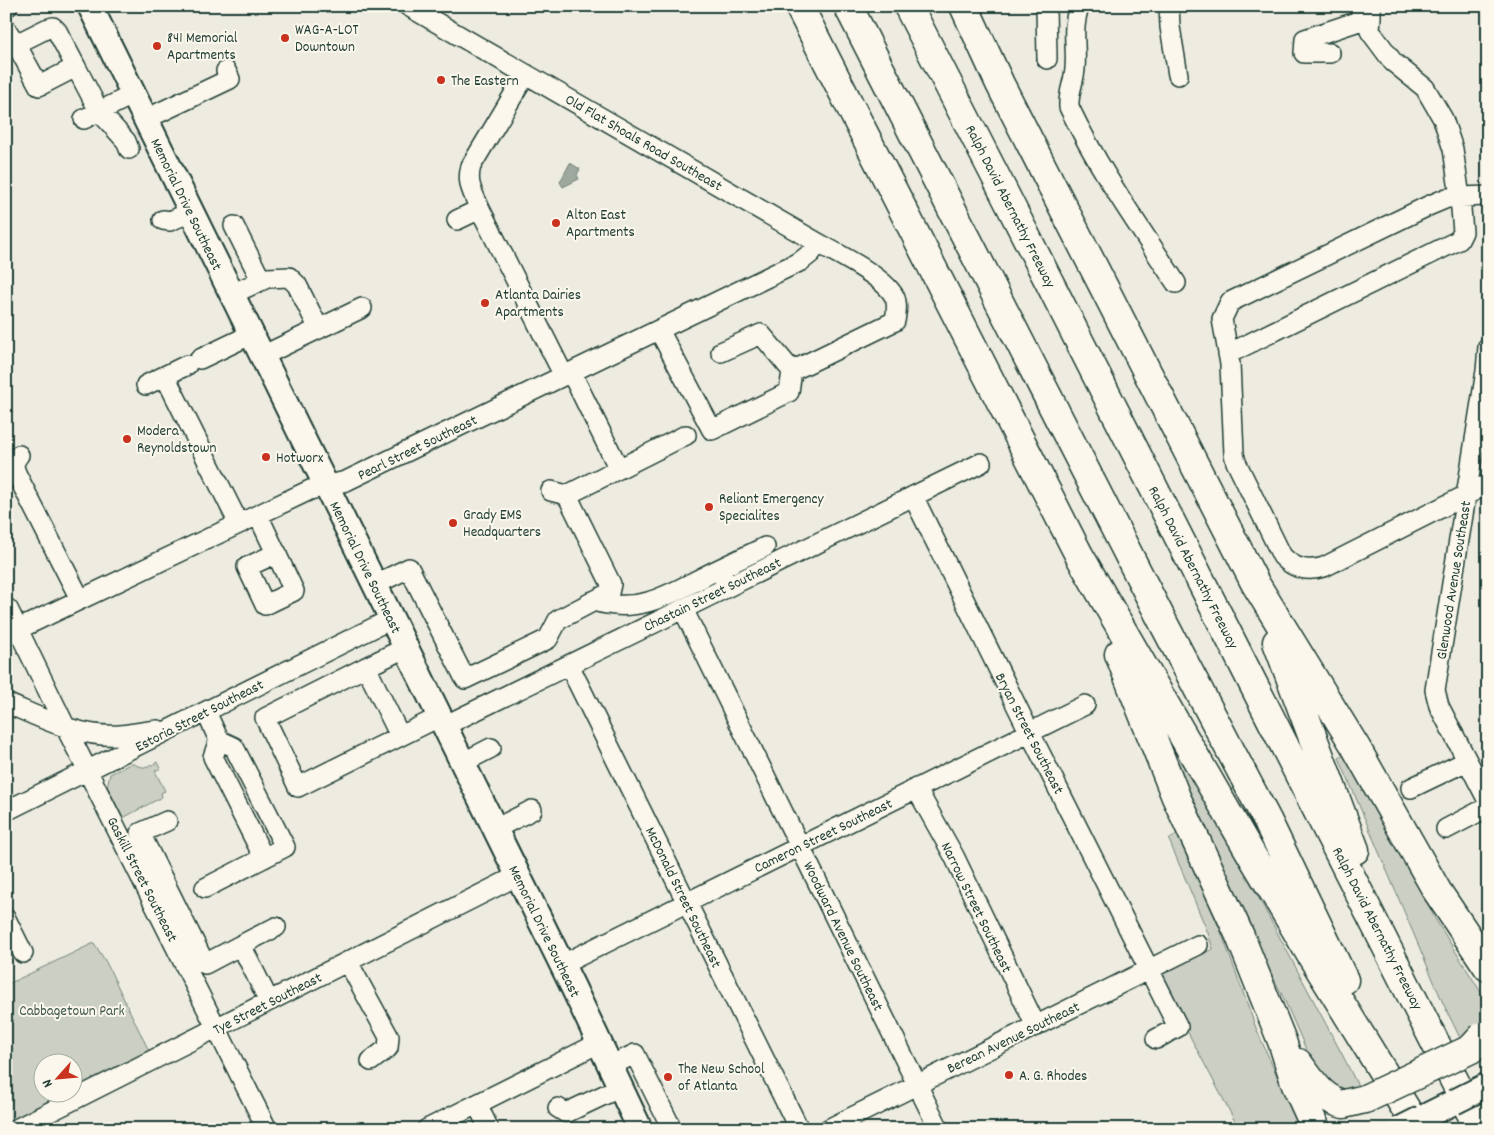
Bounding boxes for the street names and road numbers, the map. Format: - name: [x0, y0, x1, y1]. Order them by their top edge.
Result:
- street label: Old Flat Shoals Road Southeast: [560, 90, 726, 198]
- street label: Ralph David Abernathy Freeway: [958, 122, 1060, 293]
- street label: Memorial Drive Southeast: [144, 135, 227, 275]
- street label: Pearl Street Southeast: [354, 410, 482, 487]
- street label: Ralph David Abernathy Freeway: [1141, 483, 1243, 654]
- street label: Memorial Drive Southeast: [323, 498, 406, 638]
- street label: Glenwood Avenue Southeast: [1432, 499, 1478, 661]
- street label: Chastain Street Southeast: [640, 553, 786, 639]
- street label: Bryan Street Southeast: [988, 669, 1069, 799]
- street label: Estoria Street Southeast: [132, 675, 268, 759]
- street label: Cameron Street Southeast: [751, 794, 897, 880]
- street label: Gaskill Street Southeast: [100, 813, 183, 947]
- street label: McDonald Street Southeast: [638, 823, 726, 973]
- street label: Narrow Street Southeast: [934, 839, 1017, 977]
- street label: Ralph David Abernathy Freeway: [1325, 844, 1427, 1015]
- street label: Woodward Avenue Southeast: [796, 858, 888, 1016]
- street label: Memorial Drive Southeast: [502, 862, 585, 1002]
- street label: Tye Street Southeast: [210, 968, 327, 1042]
- street label: Berean Avenue Southeast: [944, 997, 1084, 1081]

